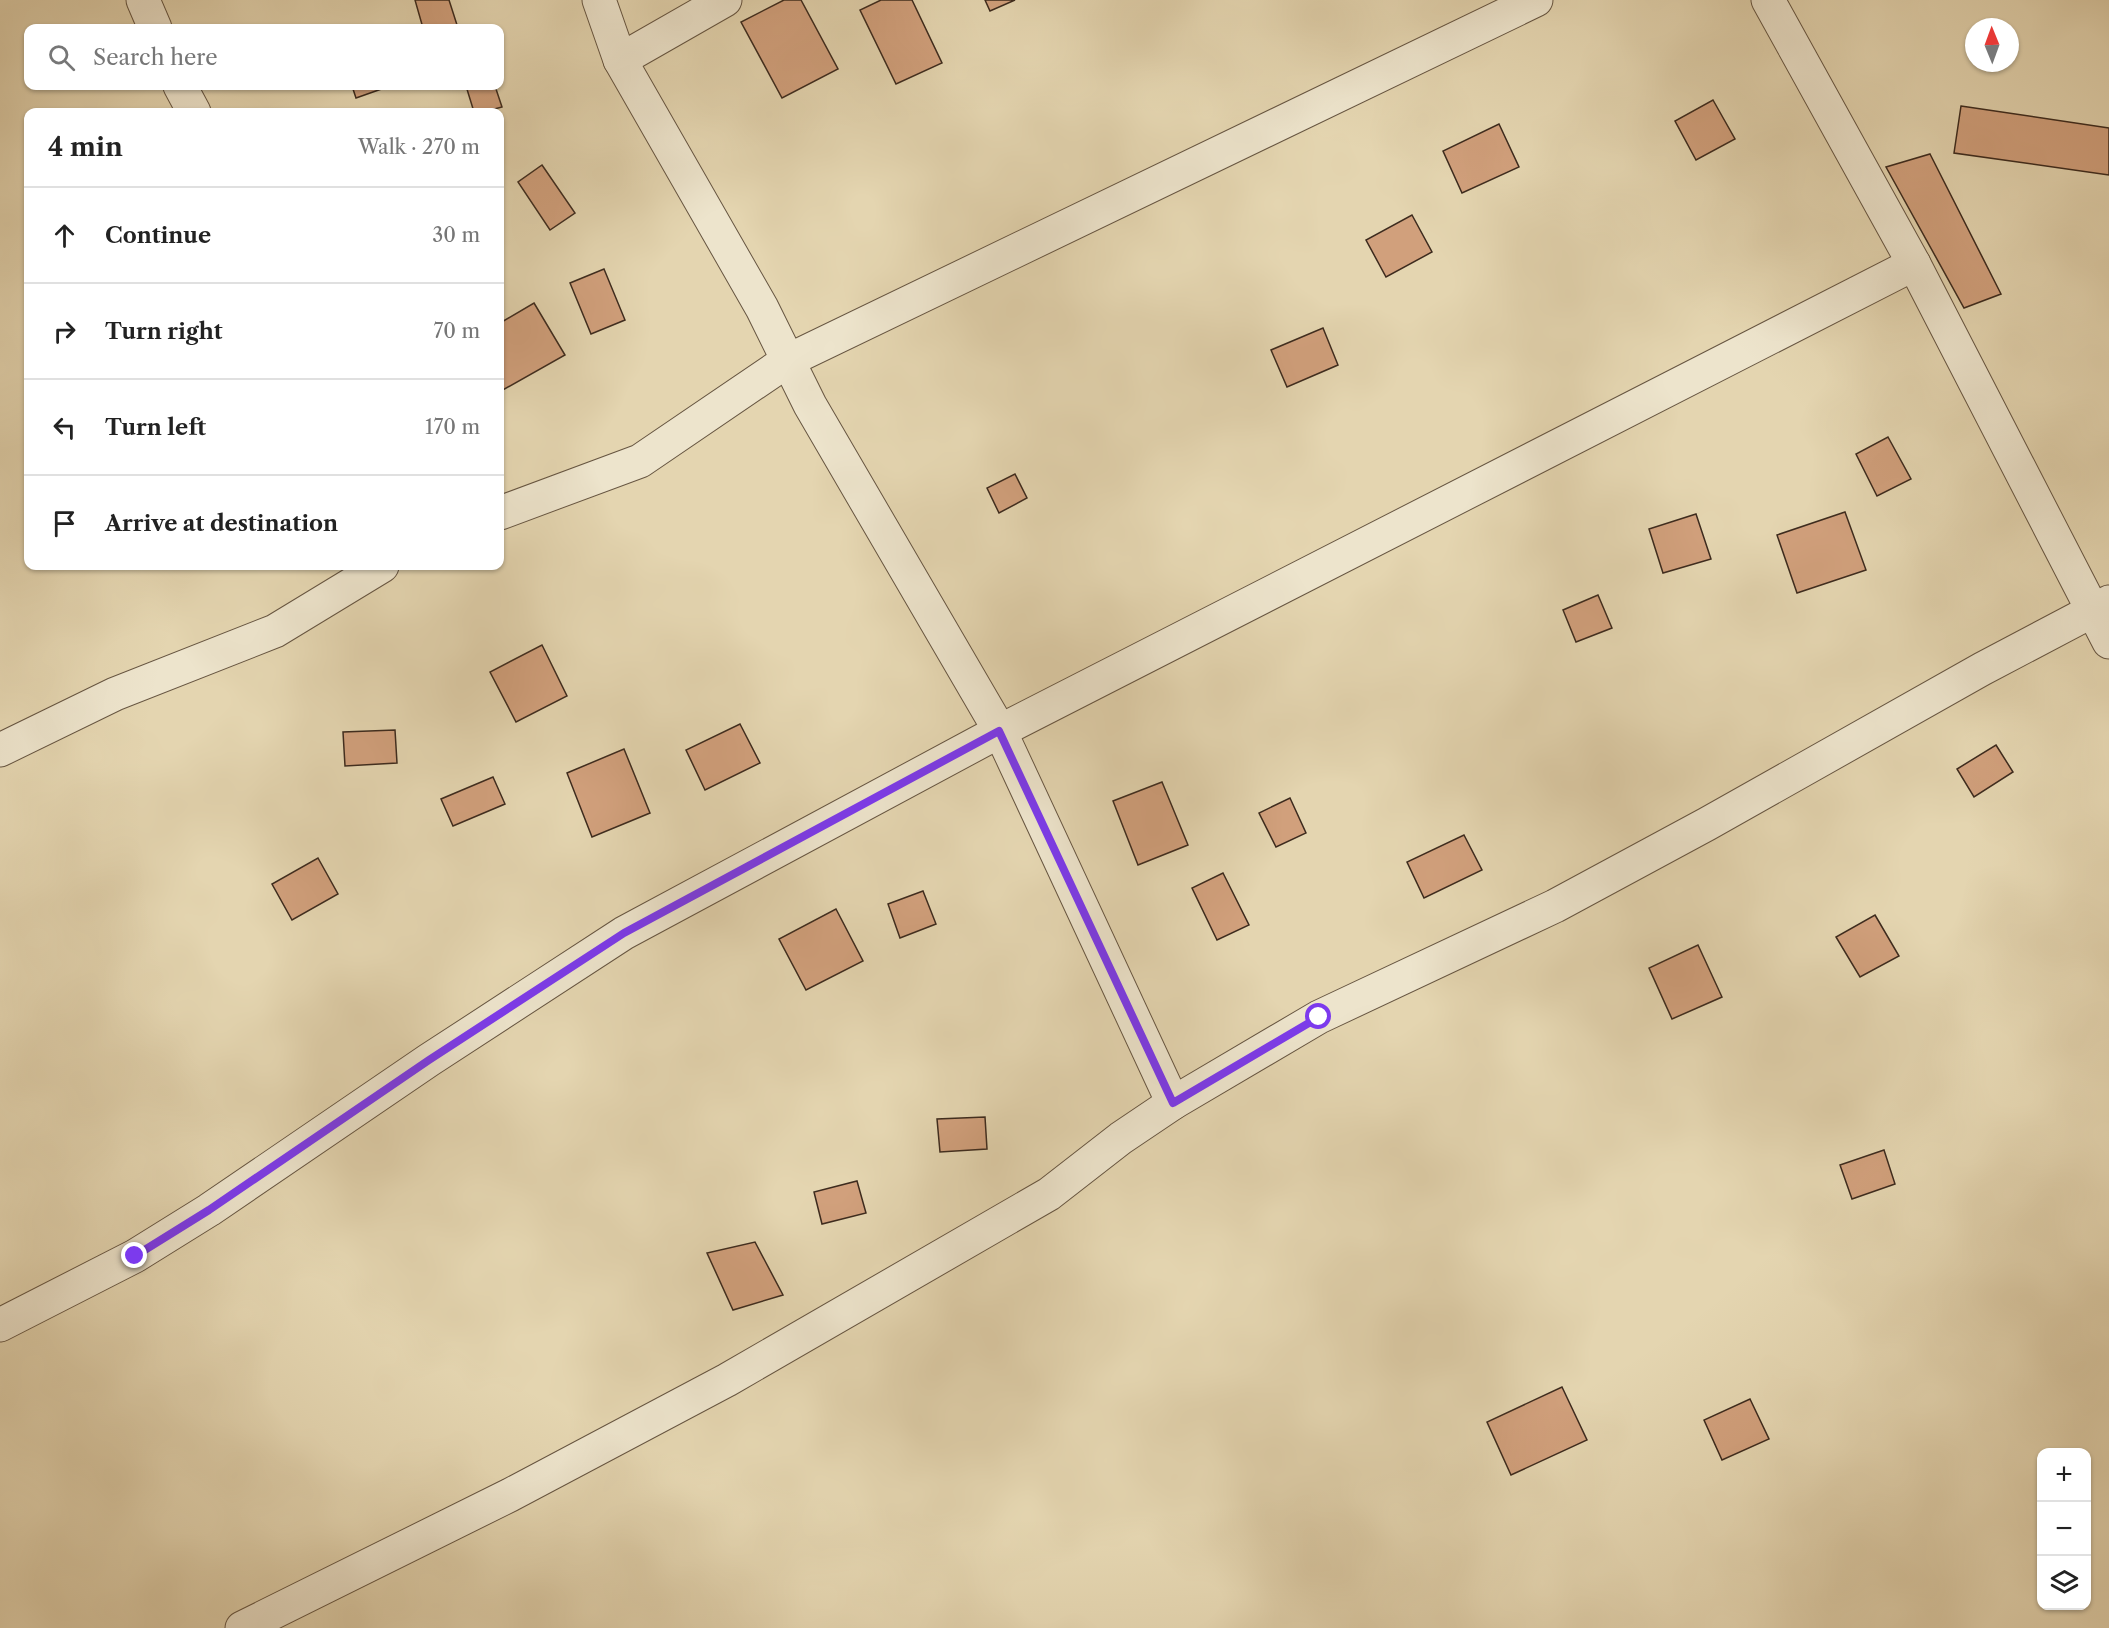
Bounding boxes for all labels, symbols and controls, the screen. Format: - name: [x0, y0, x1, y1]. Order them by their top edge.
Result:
- north arrow: [1965, 18, 2019, 72]
- search box: [24, 24, 504, 90]
- icon: search: [45, 41, 78, 74]
- text: Search here: [93, 44, 218, 71]
- text: 4 min: [48, 131, 123, 163]
- text: Walk · 270 m: [358, 135, 480, 159]
- icon: ahead: [48, 219, 81, 252]
- text: Continue: [105, 222, 211, 249]
- text: 30 m: [432, 223, 480, 247]
- icon: right: [48, 315, 81, 348]
- text: Turn right: [105, 318, 223, 345]
- text: 70 m: [434, 319, 480, 343]
- icon: left: [48, 411, 81, 444]
- text: Turn left: [105, 414, 206, 441]
- text: 170 m: [425, 415, 480, 439]
- icon: arrive: [48, 507, 81, 540]
- text: Arrive at destination: [105, 510, 338, 537]
- route start: [1305, 1003, 1331, 1029]
- route end: [121, 1242, 147, 1268]
- map controls: [2037, 1448, 2091, 1610]
- button: +: [2037, 1448, 2091, 1502]
- button: −: [2037, 1502, 2091, 1556]
- button: layers: [2037, 1556, 2091, 1610]

